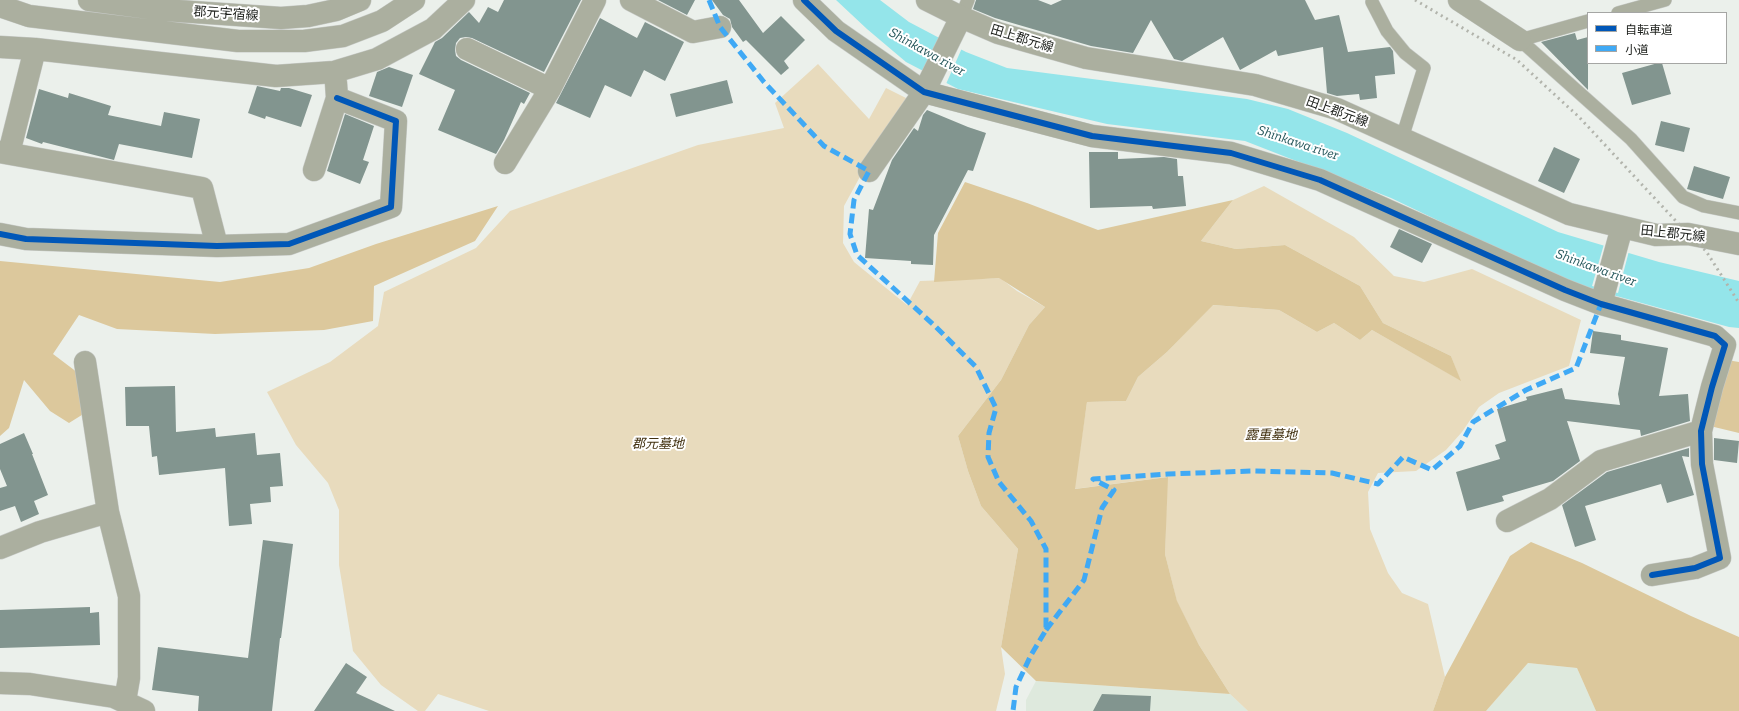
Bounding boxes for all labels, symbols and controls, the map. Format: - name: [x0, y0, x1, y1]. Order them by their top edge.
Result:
- street label: 郡元宇宿線: [193, 4, 259, 24]
- legend: [1587, 12, 1727, 64]
- street label: 田上郡元線: [989, 22, 1055, 56]
- text: 自転車道: [1625, 23, 1673, 37]
- water label: Shinkawa river: [886, 24, 968, 80]
- text: 小道: [1625, 43, 1649, 57]
- street label: 田上郡元線: [1304, 94, 1370, 130]
- water label: Shinkawa river: [1255, 122, 1341, 164]
- street label: 田上郡元線: [1640, 223, 1706, 245]
- water label: Shinkawa river: [1554, 246, 1638, 290]
- park label: 露重墓地: [1245, 427, 1297, 443]
- park label: 郡元墓地: [632, 436, 684, 452]

